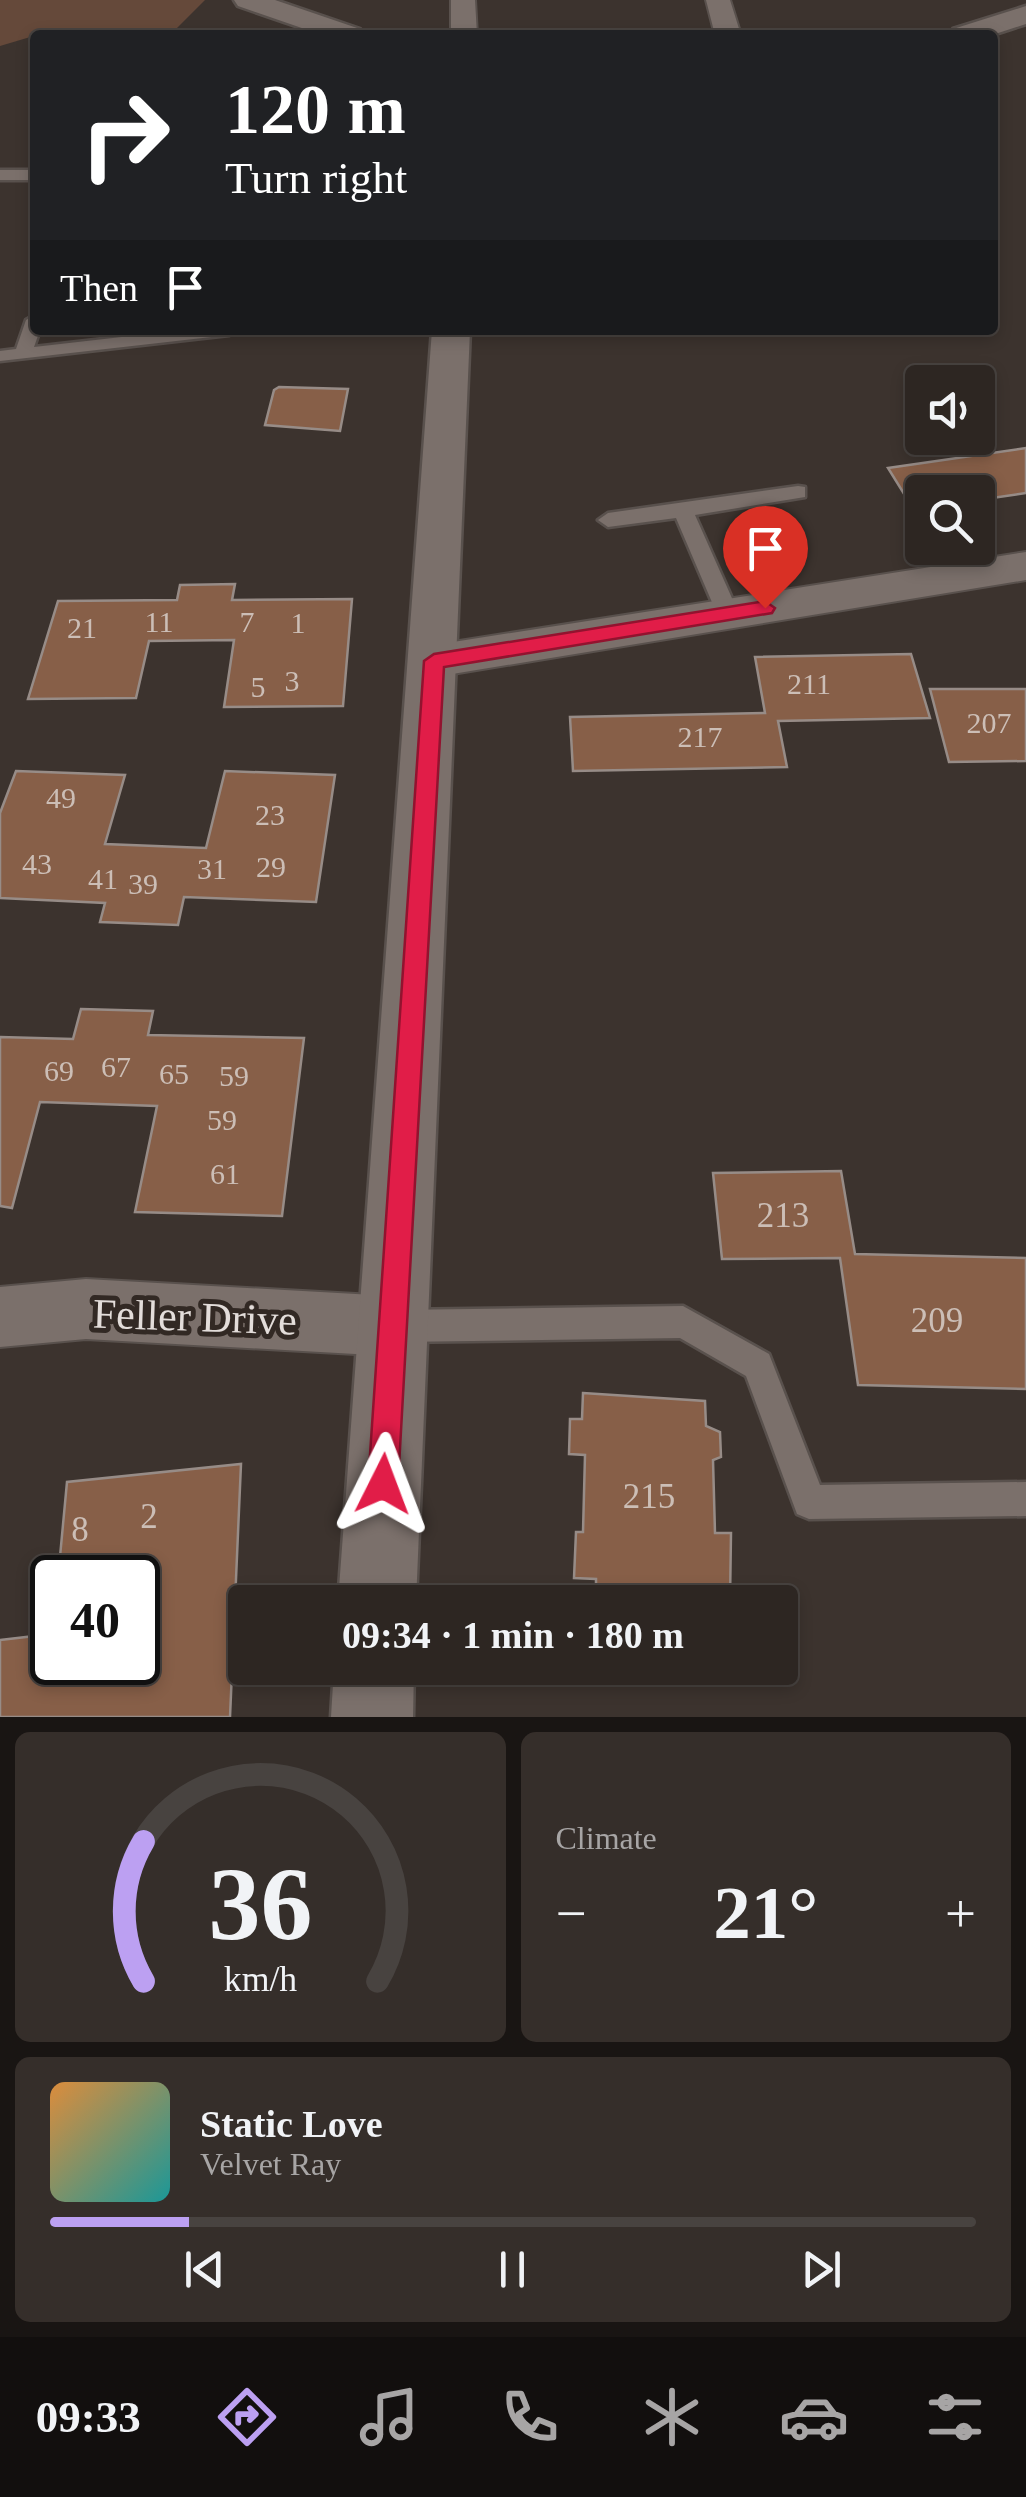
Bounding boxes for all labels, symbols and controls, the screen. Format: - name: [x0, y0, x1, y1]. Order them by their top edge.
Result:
- icon: right: [60, 70, 190, 200]
- text: 120 m: [225, 71, 406, 148]
- text: Turn right: [225, 153, 407, 203]
- icon: arrive: [158, 260, 213, 315]
- text: Then: [60, 267, 138, 309]
- map controls: [905, 365, 995, 565]
- button: sound: [905, 365, 995, 455]
- button: search: [905, 475, 995, 565]
- pin: [723, 506, 808, 609]
- icon: arrive: [738, 521, 793, 576]
- house number: 11: [145, 605, 173, 638]
- house number: 7: [240, 605, 255, 638]
- house number: 1: [291, 606, 306, 639]
- house number: 21: [67, 611, 97, 644]
- house number: 3: [285, 664, 300, 697]
- house number: 211: [787, 667, 831, 700]
- house number: 5: [251, 670, 266, 703]
- house number: 207: [967, 706, 1012, 739]
- house number: 217: [678, 720, 723, 753]
- house number: 49: [46, 781, 76, 814]
- house number: 23: [255, 798, 285, 831]
- house number: 43: [22, 847, 52, 880]
- house number: 29: [256, 850, 286, 883]
- house number: 31: [197, 852, 227, 885]
- house number: 41: [88, 862, 118, 895]
- house number: 39: [128, 867, 158, 900]
- house number: 67: [101, 1050, 131, 1083]
- house number: 69: [44, 1054, 74, 1087]
- house number: 65: [159, 1057, 189, 1090]
- house number: 59: [219, 1059, 249, 1092]
- house number: 59: [207, 1103, 237, 1136]
- house number: 61: [210, 1157, 240, 1190]
- house number: 213: [757, 1196, 809, 1235]
- street label: Feller Drive: [92, 1290, 298, 1344]
- house number: 209: [911, 1301, 963, 1340]
- position arrow: [331, 1432, 435, 1536]
- house number: 215: [623, 1477, 675, 1516]
- house number: 2: [140, 1497, 158, 1536]
- house number: 8: [71, 1510, 89, 1549]
- speed limit sign: 40: [30, 1555, 160, 1685]
- text: 09:34 · 1 min · 180 m: [342, 1614, 684, 1656]
- text: Climate: [556, 1820, 657, 1856]
- text: 36: [208, 1846, 312, 1961]
- text: 21°: [713, 1871, 818, 1954]
- text: −: [556, 1883, 587, 1944]
- text: +: [945, 1883, 976, 1944]
- text: km/h: [224, 1959, 297, 1999]
- text: Static Love: [200, 2103, 383, 2145]
- text: Velvet Ray: [200, 2146, 341, 2182]
- icon: previous: [177, 2242, 232, 2297]
- icon: pause: [485, 2242, 540, 2297]
- icon: next: [794, 2242, 849, 2297]
- icon: directions: [212, 2382, 282, 2452]
- icon: music: [354, 2382, 424, 2452]
- icon: phone: [495, 2382, 565, 2452]
- icon: climate: [637, 2382, 707, 2452]
- icon: car: [779, 2382, 849, 2452]
- icon: filters: [920, 2382, 990, 2452]
- text: 09:33: [36, 2392, 141, 2442]

